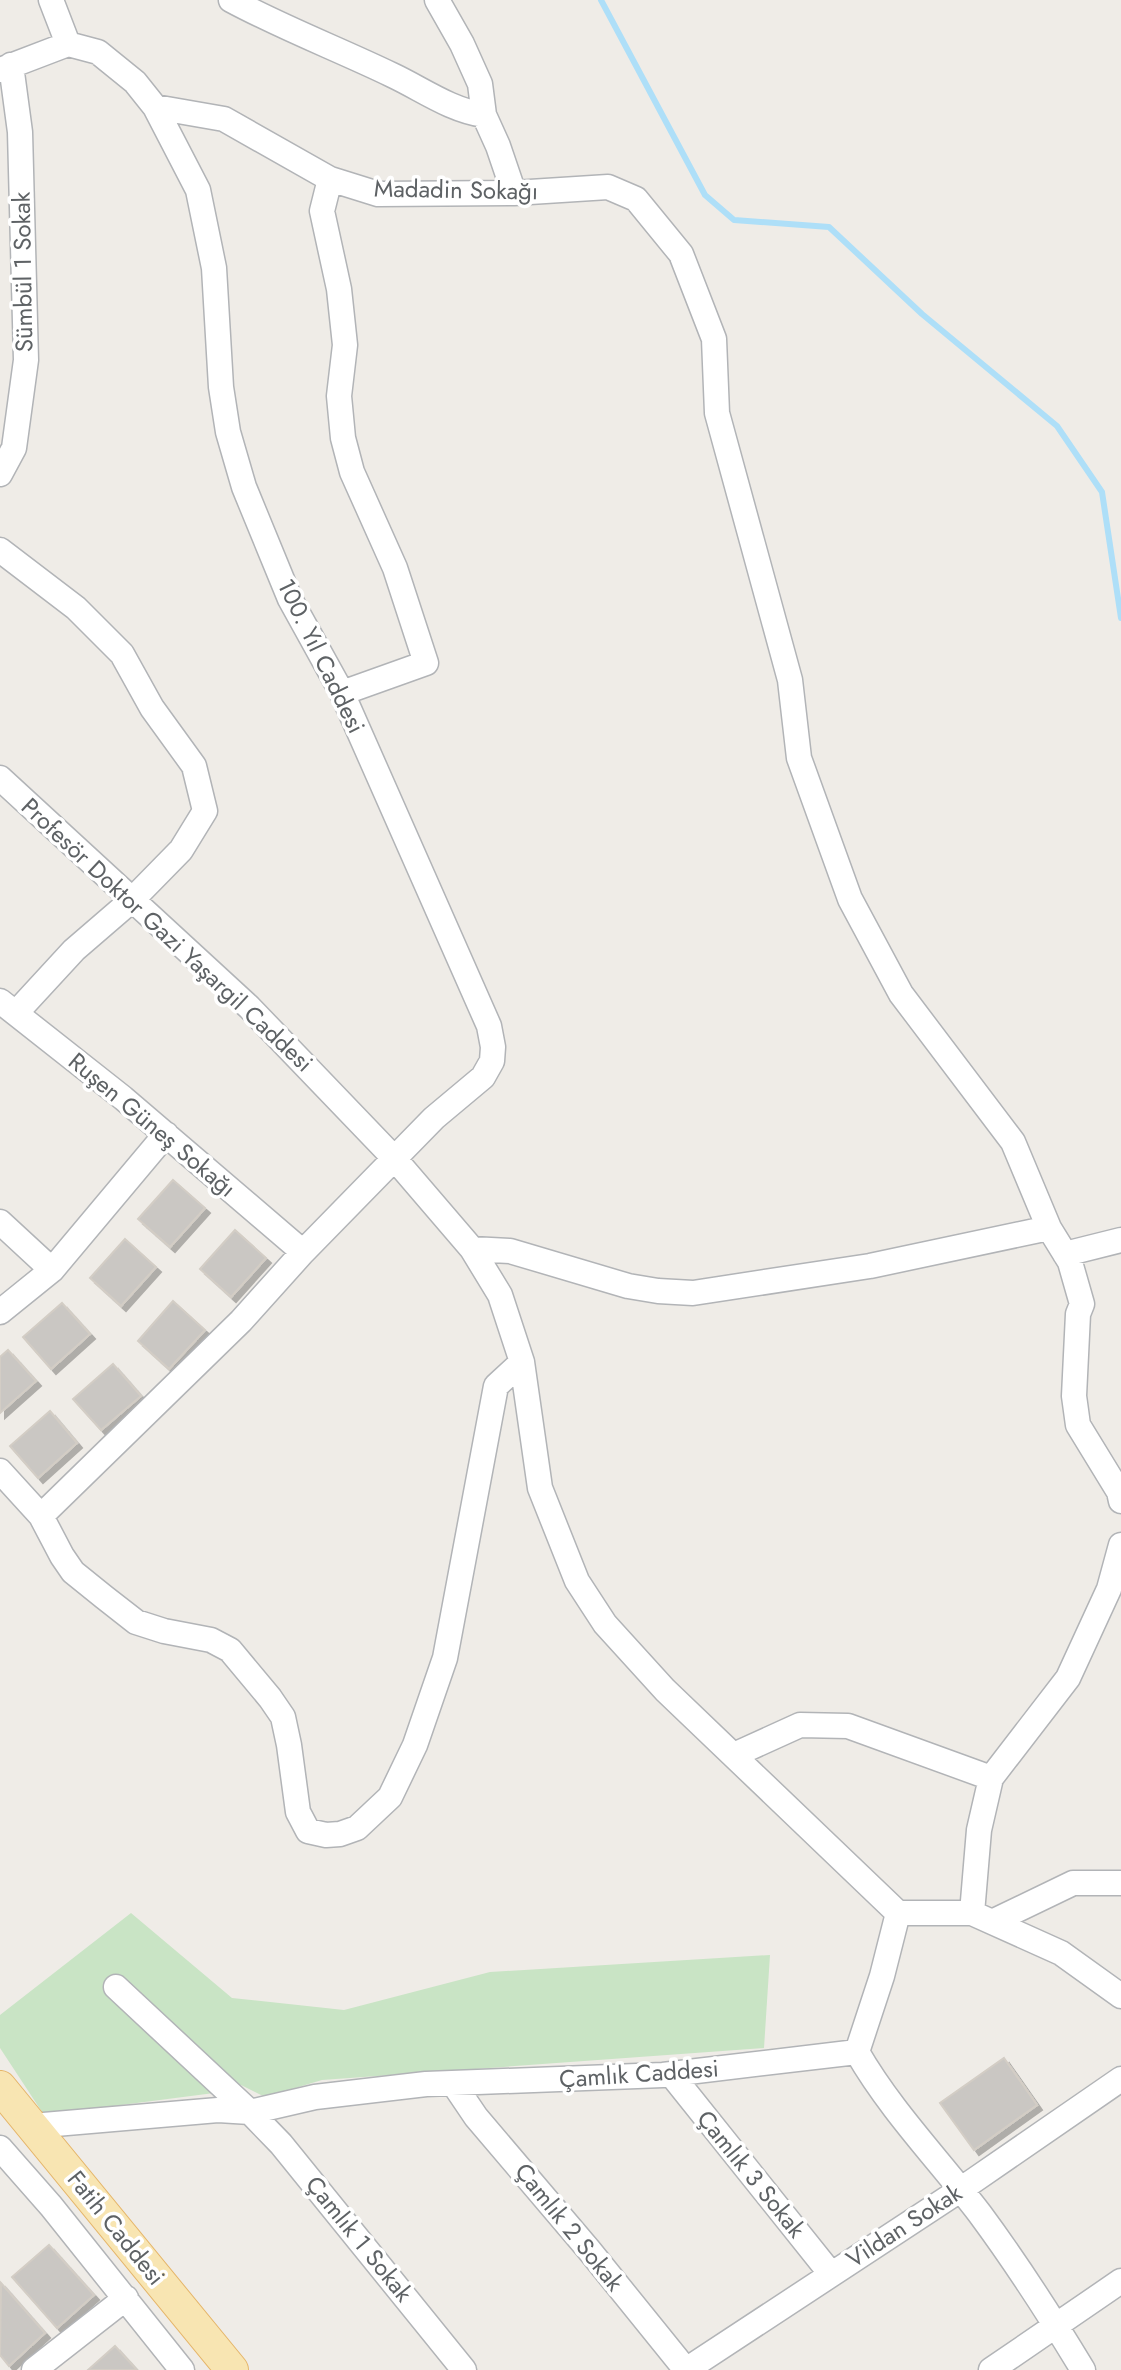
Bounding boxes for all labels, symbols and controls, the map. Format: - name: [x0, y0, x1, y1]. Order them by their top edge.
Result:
- street label: Madadin Sokağı: [374, 171, 538, 208]
- street label: Sümbül 1 Sokak: [4, 191, 41, 353]
- street label: 100. Yıl Caddesi: [269, 573, 374, 739]
- street label: Profesör Doktor Gazi Yaşargil Caddesi: [14, 790, 321, 1080]
- street label: Ruşen Güneş Sokağı: [61, 1044, 244, 1205]
- street label: Çamlık Caddesi: [558, 2050, 720, 2097]
- street label: Çamlık 3 Sokak: [689, 2102, 814, 2245]
- street label: Çamlık 2 Sokak: [507, 2155, 632, 2299]
- street label: Fatih Caddesi: [59, 2163, 173, 2292]
- street label: Çamlık 1 Sokak: [298, 2168, 421, 2310]
- street label: Vildan Sokak: [839, 2175, 969, 2276]

